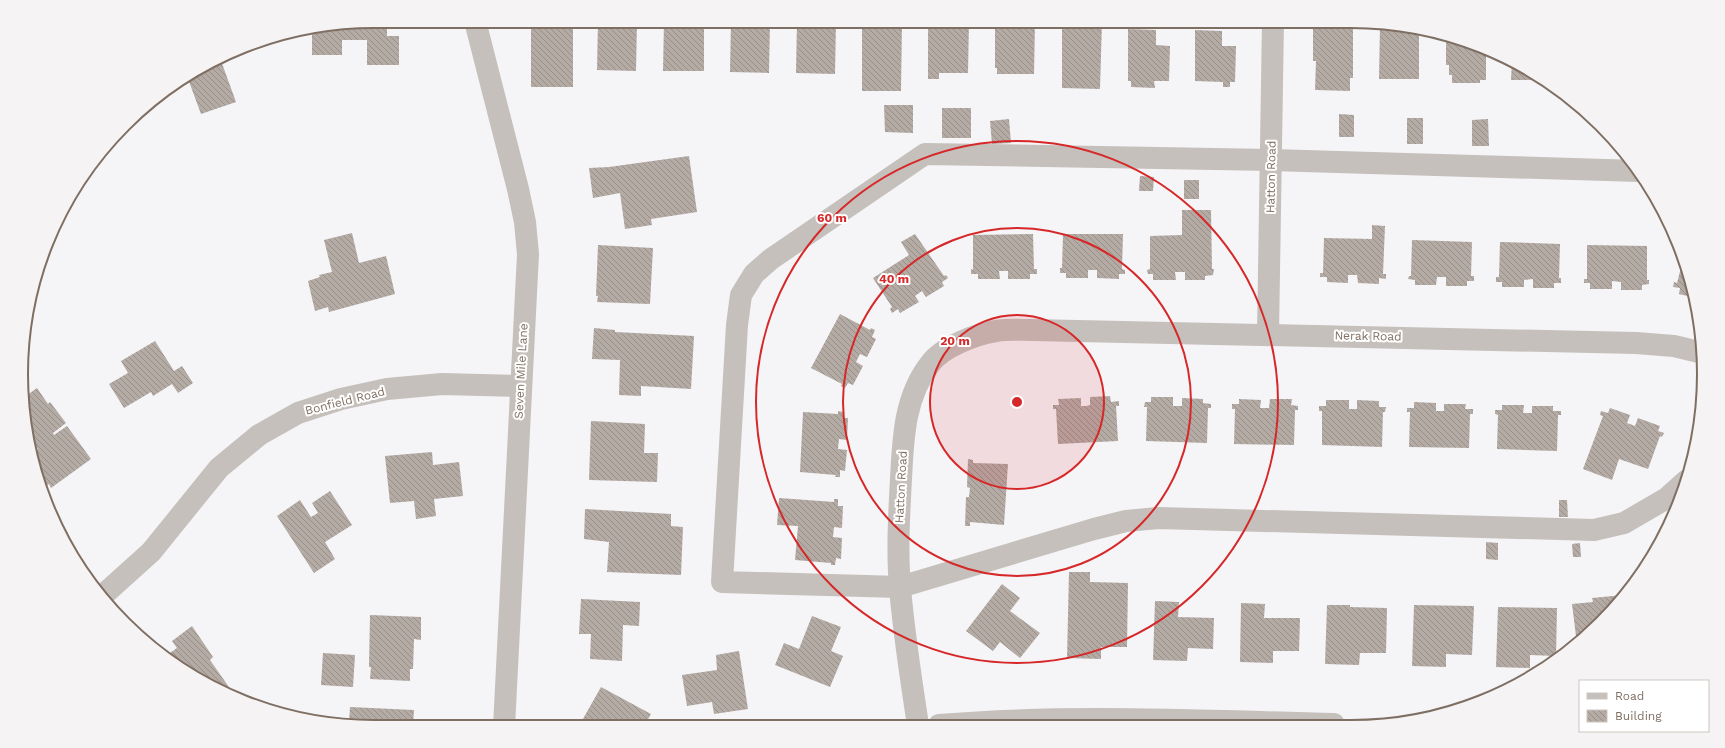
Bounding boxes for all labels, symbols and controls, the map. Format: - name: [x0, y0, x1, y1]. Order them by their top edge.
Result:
- street label: Hatton Road: [1263, 141, 1279, 213]
- text: 60 m: [817, 211, 847, 225]
- text: 40 m: [879, 272, 909, 286]
- street label: Seven Mile Lane: [512, 323, 530, 419]
- street label: Nerak Road: [1334, 328, 1402, 344]
- text: 20 m: [940, 334, 970, 348]
- street label: Bonfield Road: [304, 384, 386, 418]
- centre of rings: [1010, 395, 1024, 409]
- street label: Hatton Road: [892, 450, 910, 524]
- legend: [1579, 680, 1709, 732]
- text: Road: [1615, 689, 1644, 703]
- text: Building: [1615, 709, 1662, 723]

